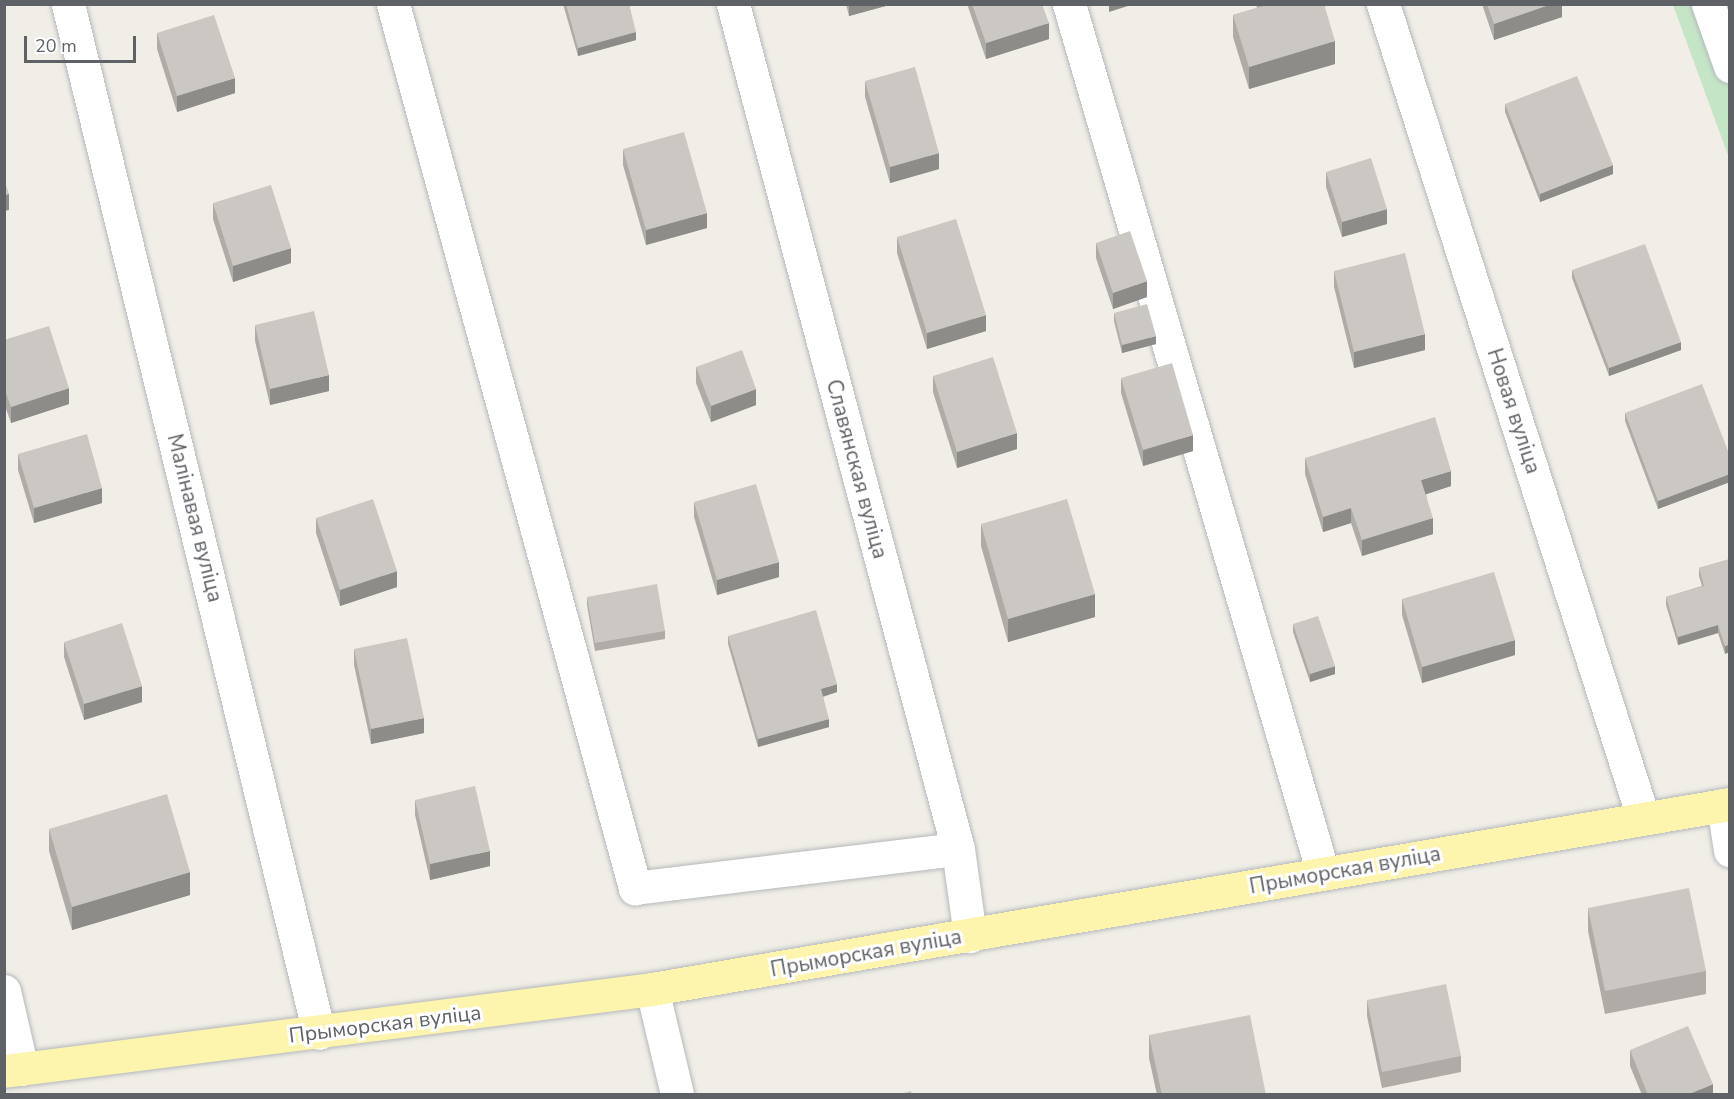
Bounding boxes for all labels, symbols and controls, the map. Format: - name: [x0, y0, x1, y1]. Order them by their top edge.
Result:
- scale bar: [27, 24, 140, 62]
- text: 20 m: [35, 34, 77, 58]
- street label: Новая вуліца: [1482, 345, 1546, 477]
- street label: Славянская вуліца: [821, 377, 893, 561]
- street label: Малінавая вуліца: [162, 431, 228, 605]
- street label: Прыморская вуліца: [1247, 841, 1443, 899]
- street label: Прыморская вуліца: [768, 924, 964, 982]
- street label: Прыморская вуліца: [287, 1000, 483, 1048]

